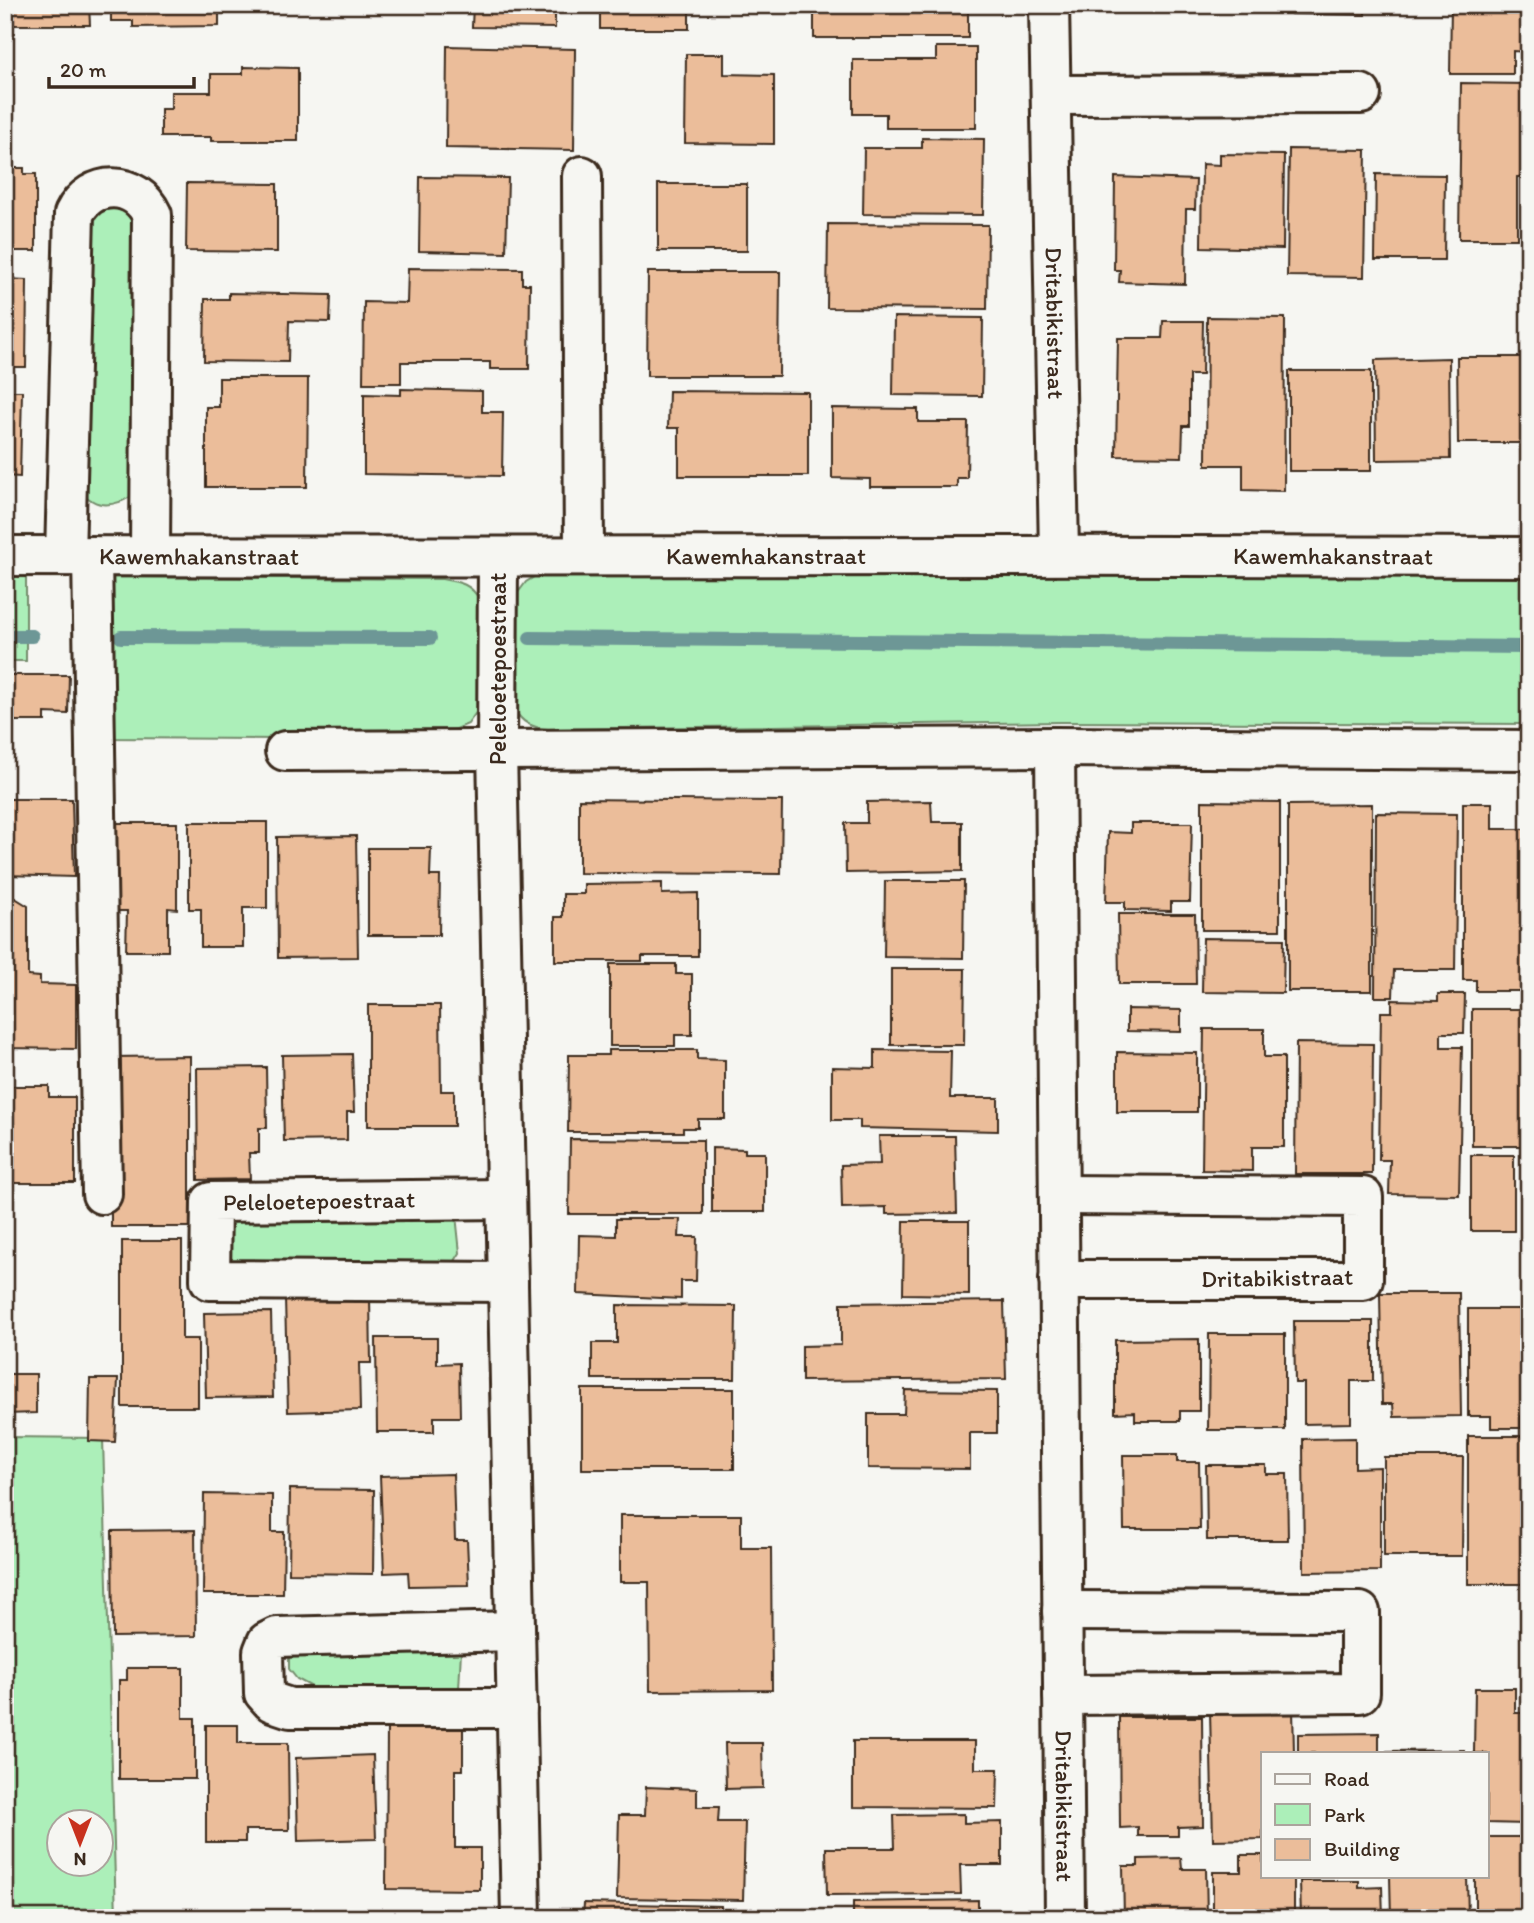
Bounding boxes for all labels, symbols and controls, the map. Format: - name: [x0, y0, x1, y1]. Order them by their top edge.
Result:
- scale bar: [49, 46, 194, 90]
- text: 20 m: [60, 57, 107, 82]
- street label: Dritabikistraat: [1039, 247, 1071, 399]
- street label: Kawemhakanstraat: [99, 541, 299, 571]
- street label: Kawemhakanstraat: [666, 541, 866, 570]
- street label: Kawemhakanstraat: [1233, 541, 1433, 571]
- street label: Peleloetepoestraat: [483, 573, 512, 765]
- street label: Peleloetepoestraat: [223, 1184, 415, 1217]
- street label: Dritabikistraat: [1201, 1262, 1353, 1293]
- street label: Dritabikistraat: [1049, 1730, 1080, 1882]
- legend: [1261, 1752, 1488, 1878]
- text: Road: [1324, 1766, 1370, 1791]
- text: Park: [1324, 1802, 1366, 1827]
- north arrow: [46, 1808, 116, 1878]
- text: Building: [1324, 1836, 1400, 1861]
- text: N: [74, 1848, 86, 1871]

